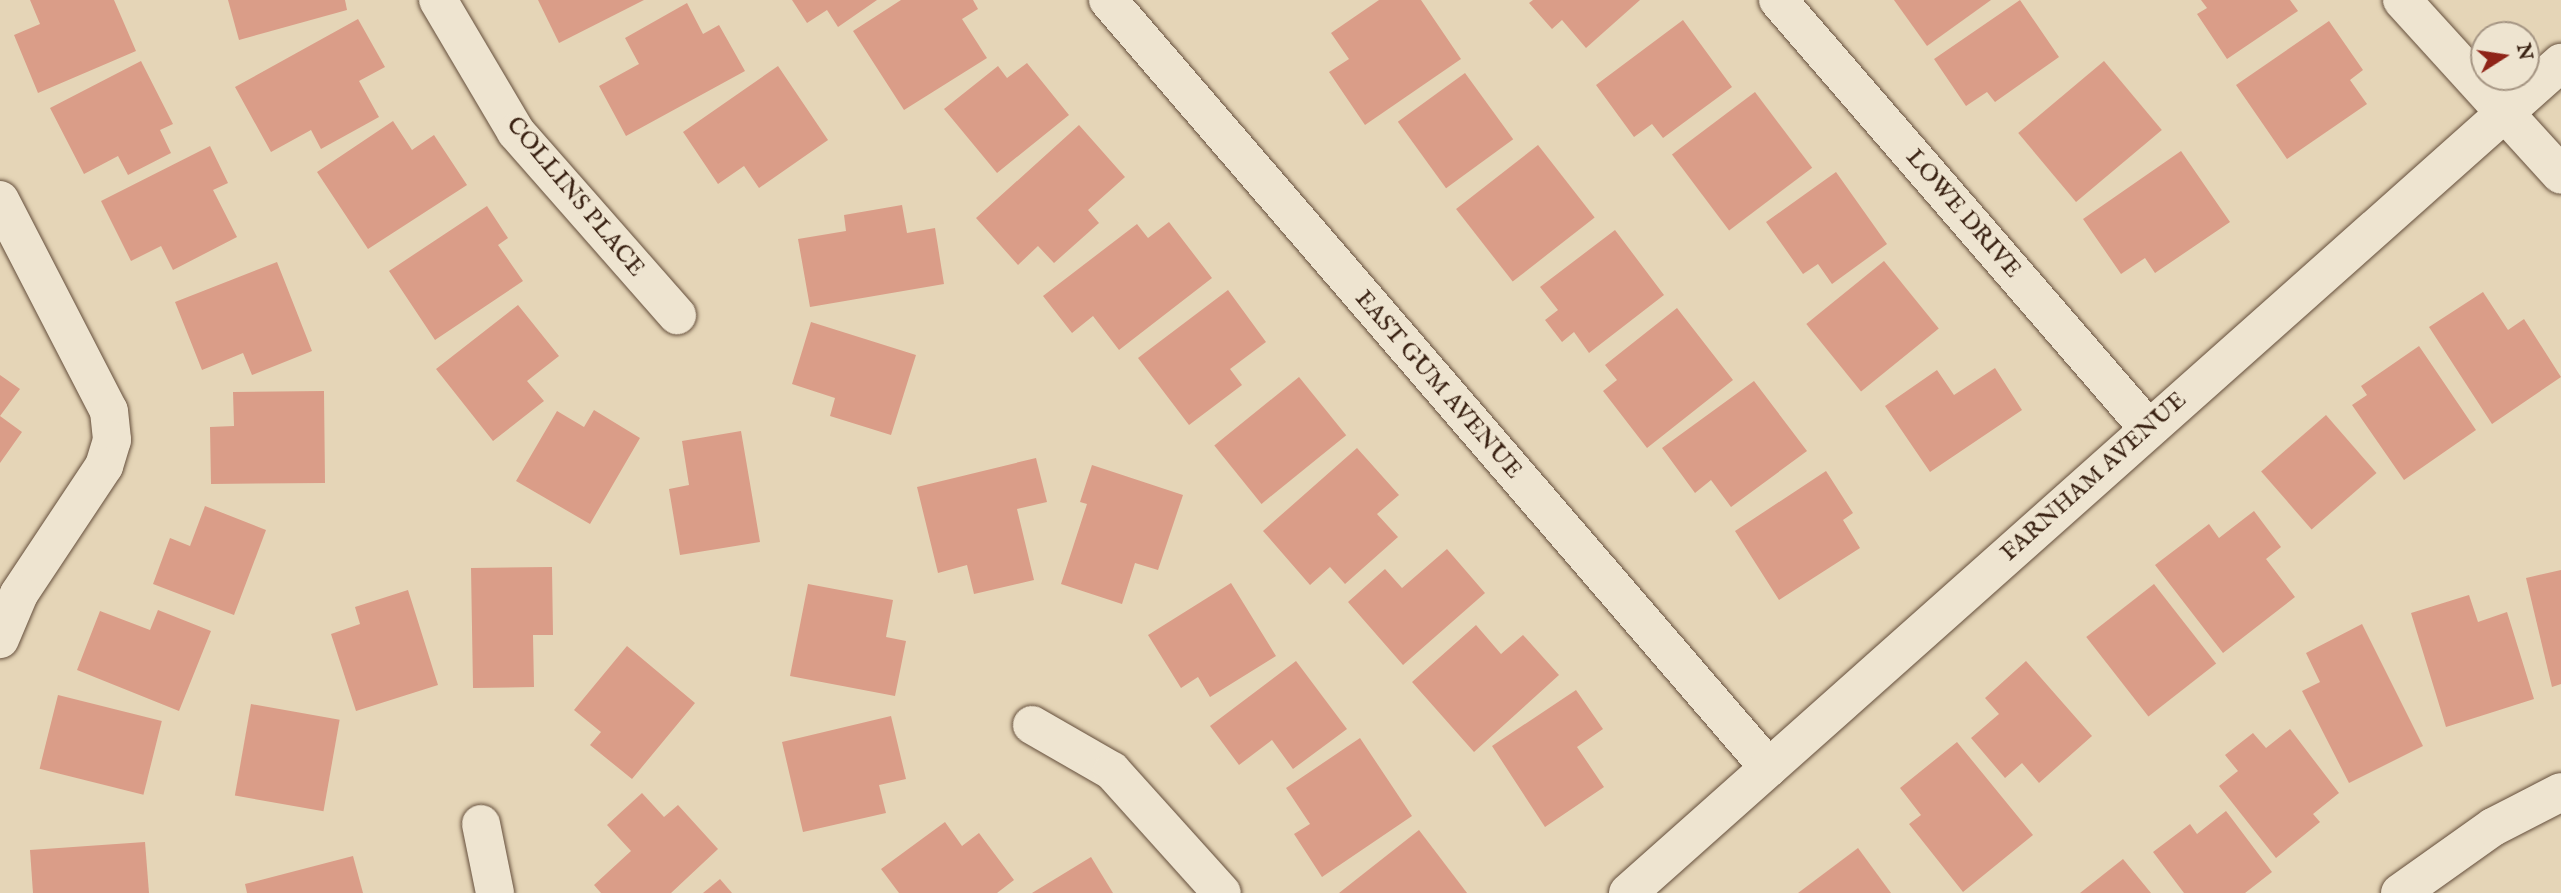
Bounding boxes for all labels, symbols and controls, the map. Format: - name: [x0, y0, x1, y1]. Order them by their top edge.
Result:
- north arrow: [2470, 21, 2540, 91]
- text: N: [2510, 42, 2537, 63]
- street label: COLLINS PLACE: [500, 111, 650, 283]
- street label: LOWE DRIVE: [1899, 144, 2027, 284]
- street label: EAST GUM AVENUE: [1348, 285, 1528, 485]
- street label: FARNHAM AVENUE: [1995, 386, 2193, 568]

